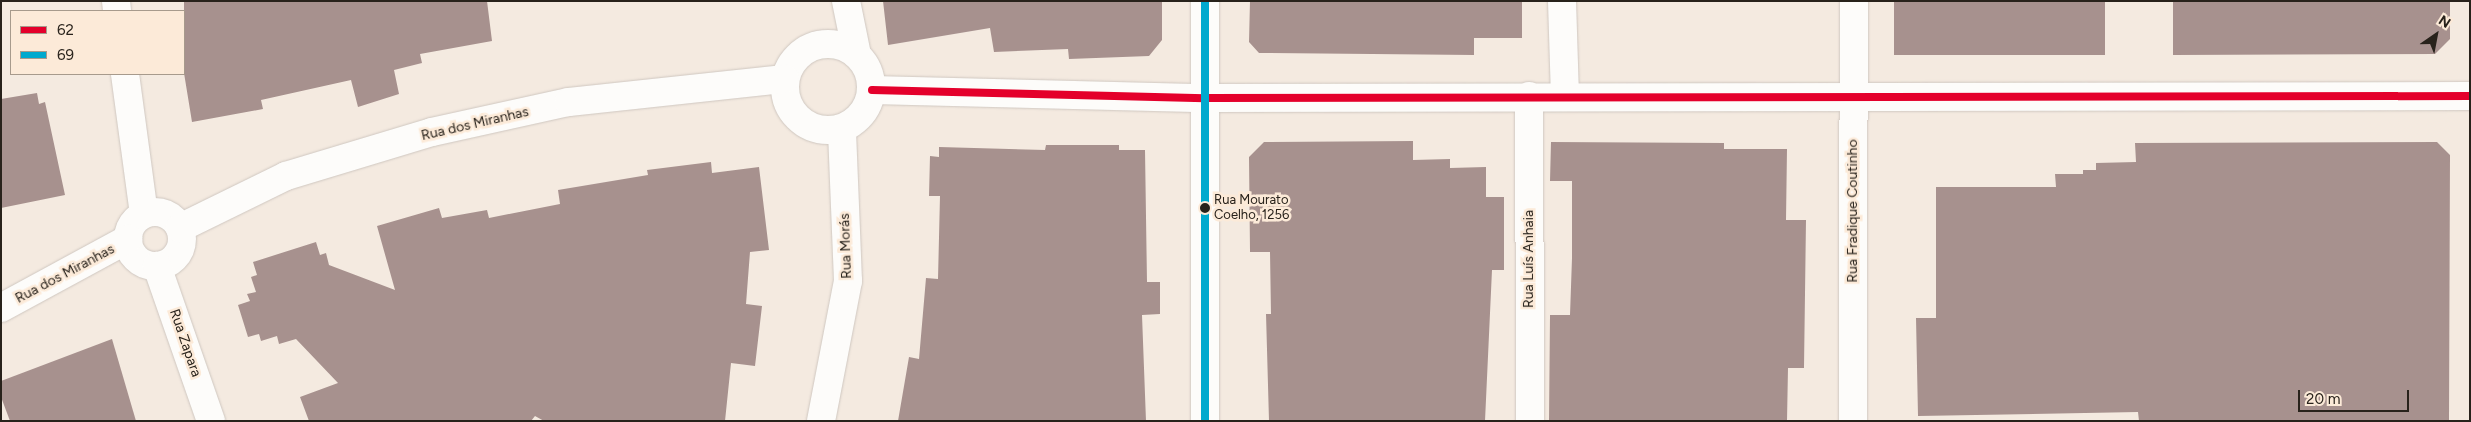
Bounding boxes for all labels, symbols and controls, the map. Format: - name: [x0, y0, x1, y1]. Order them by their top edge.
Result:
- legend: [10, 10, 185, 75]
- north arrow: [2411, 10, 2461, 60]
- text: N: [2435, 12, 2454, 32]
- text: 62: [57, 21, 74, 39]
- text: 69: [57, 46, 74, 64]
- street label: Rua dos Miranhas: [420, 103, 530, 145]
- street label: Rua Fradique Coutinho: [1845, 139, 1861, 283]
- place label: Rua Mourato Coelho, 1256: [1214, 193, 1289, 224]
- marker: Rua Mourato Coelho, 1256: [1200, 203, 1210, 213]
- street label: Rua Luís Anhaia: [1521, 210, 1537, 308]
- street label: Rua Morás: [836, 213, 856, 279]
- street label: Rua dos Miranhas: [13, 241, 117, 307]
- street label: Rua Zapara: [166, 307, 204, 379]
- scale bar: [2301, 380, 2412, 412]
- text: 20 m: [2306, 390, 2340, 408]

